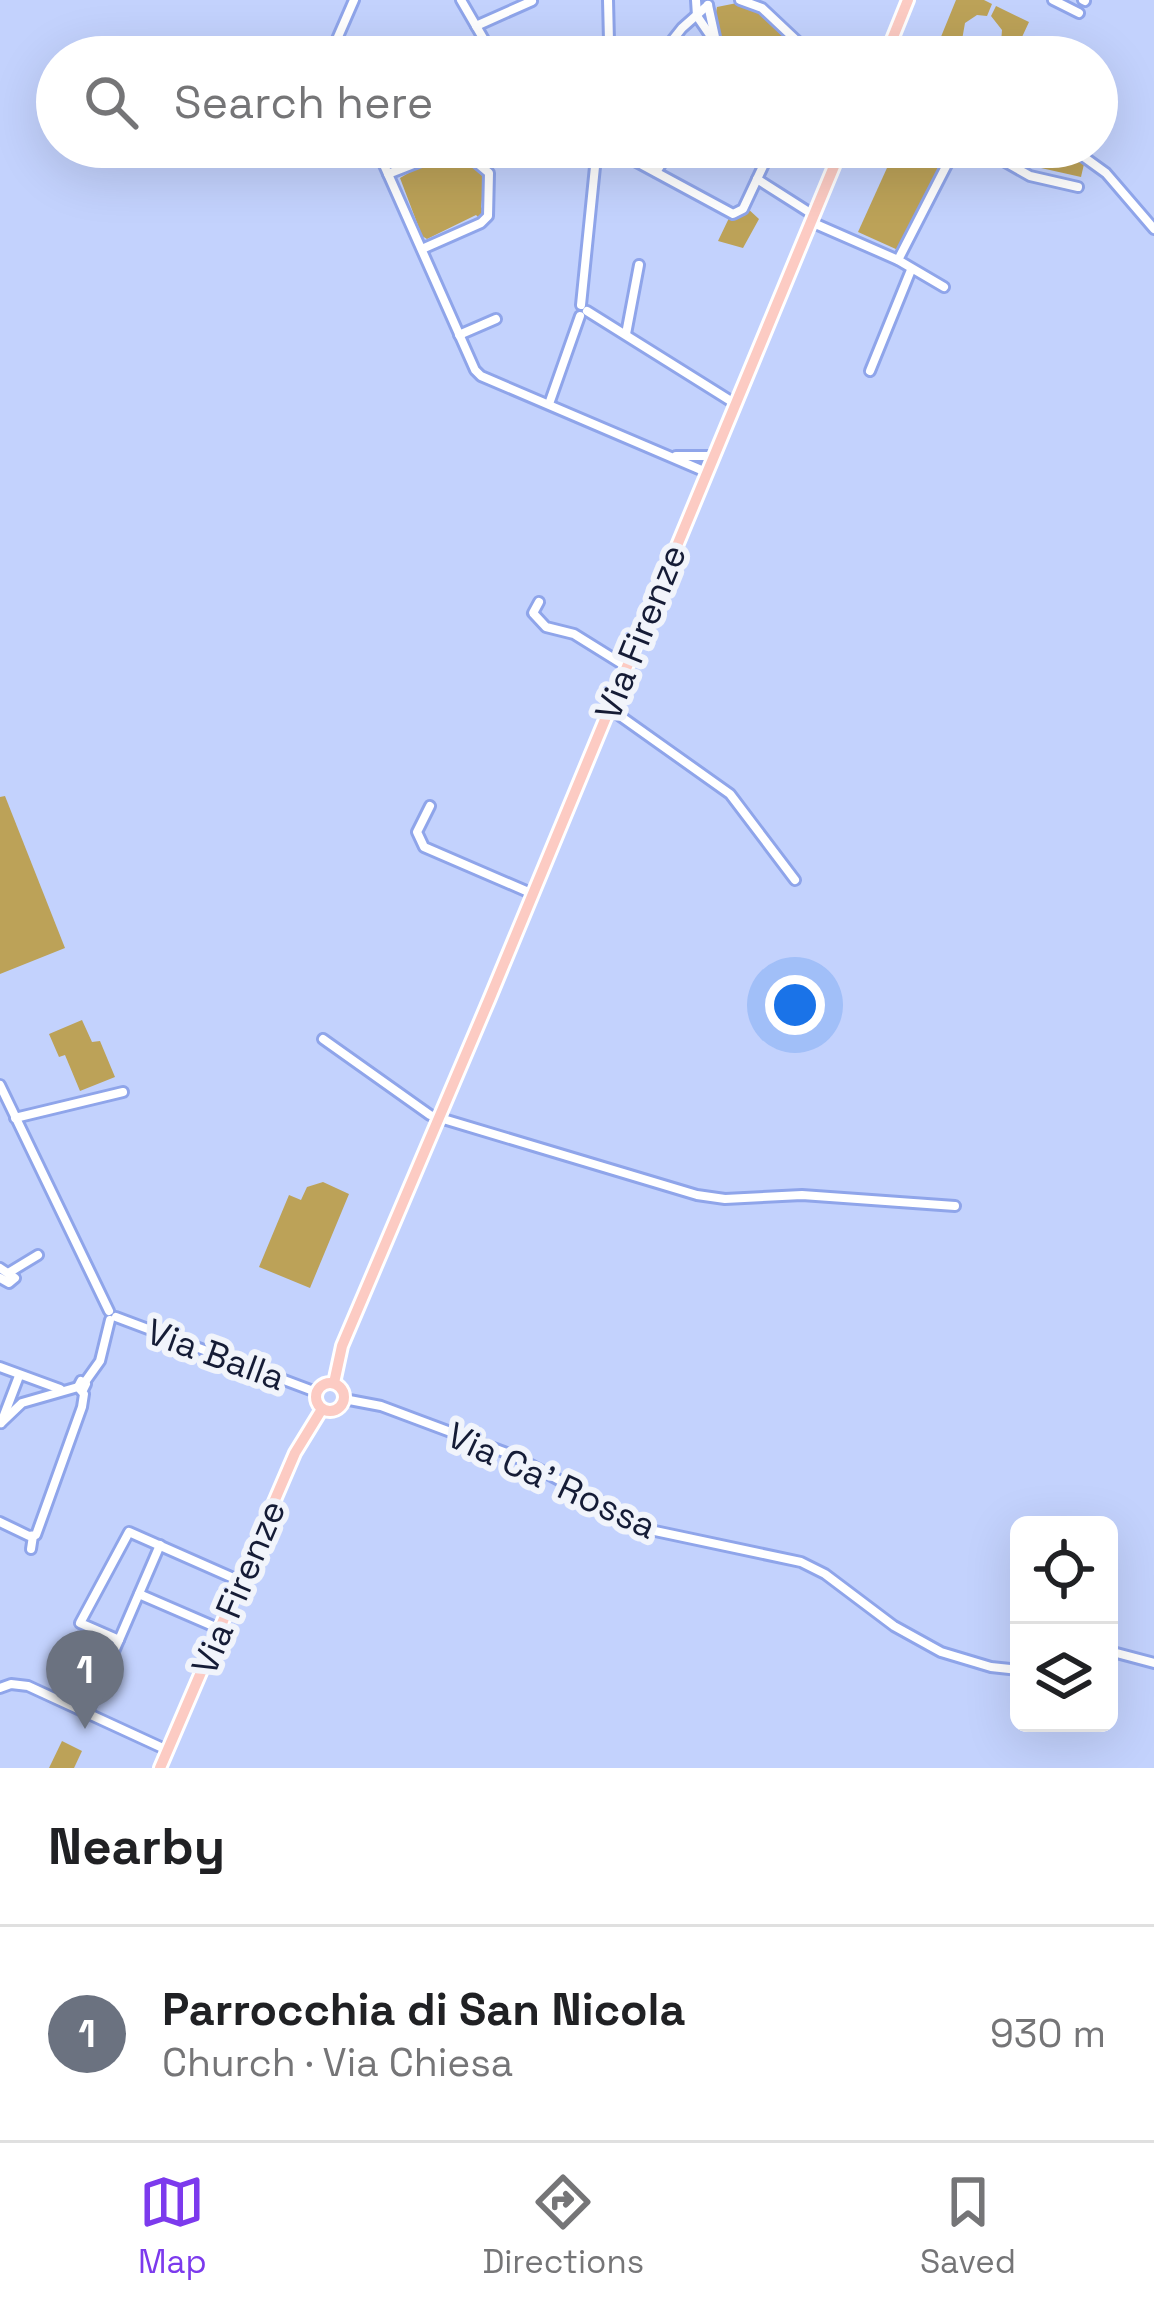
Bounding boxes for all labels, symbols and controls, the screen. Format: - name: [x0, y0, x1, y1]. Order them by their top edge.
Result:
- search box: [36, 36, 1118, 168]
- icon: search: [78, 69, 144, 135]
- text: Search here: [174, 74, 433, 131]
- street label: Via Firenze: [585, 538, 697, 727]
- your location: [765, 975, 825, 1035]
- street label: Via Balla: [140, 1309, 291, 1401]
- street label: Via Ca' Rossa: [440, 1412, 664, 1549]
- street label: Via Firenze: [182, 1493, 296, 1682]
- map controls: [1010, 1516, 1118, 1732]
- button: locate: [1010, 1516, 1118, 1624]
- button: layers: [1010, 1624, 1118, 1732]
- pin: 1: [46, 1630, 124, 1729]
- text: Nearby: [48, 1814, 225, 1879]
- text: Parrocchia di San Nicola: [162, 1981, 686, 2038]
- text: 1: [78, 2009, 96, 2058]
- text: 930 m: [990, 2009, 1106, 2058]
- text: Church · Via Chiesa: [162, 2038, 513, 2087]
- tab: Map: [138, 2169, 207, 2283]
- tab: Directions: [482, 2169, 644, 2283]
- tab: Saved: [920, 2169, 1016, 2283]

